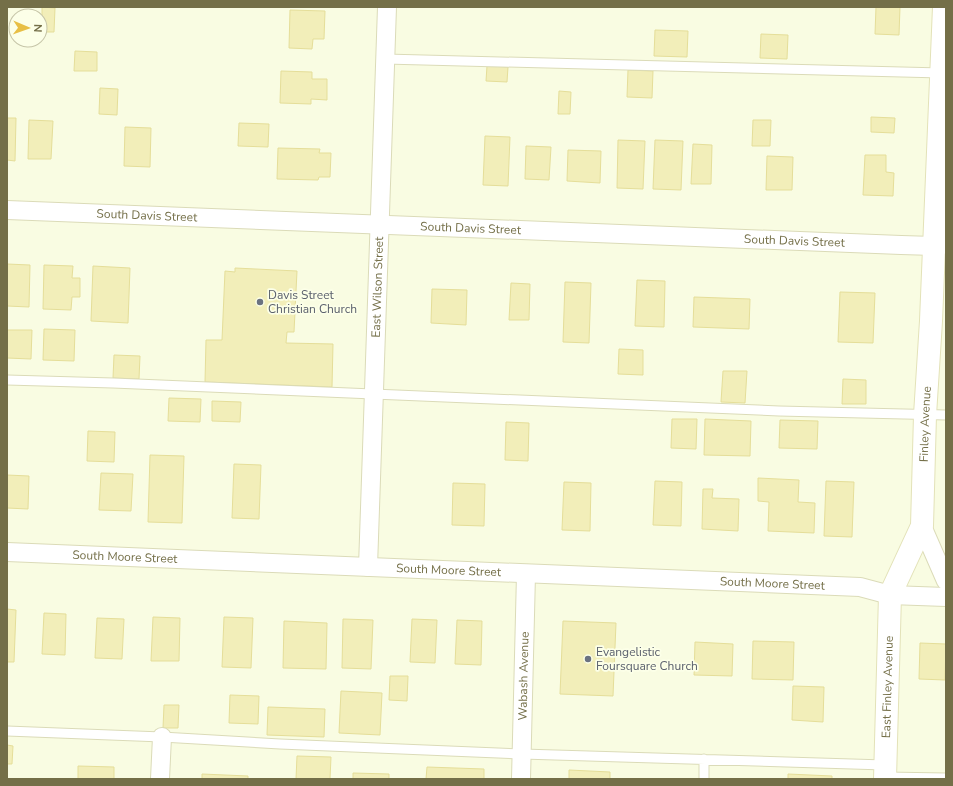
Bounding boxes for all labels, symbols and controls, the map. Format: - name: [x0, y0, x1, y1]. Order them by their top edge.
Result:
- north arrow: [8, 8, 48, 48]
- text: N: [30, 24, 45, 33]
- street label: South Davis Street: [96, 206, 198, 225]
- street label: South Davis Street: [420, 218, 522, 238]
- street label: South Davis Street: [744, 231, 846, 251]
- street label: East Wilson Street: [368, 236, 387, 338]
- place label: Davis Street Christian Church: [268, 287, 357, 317]
- marker: Davis Street Christian Church: [255, 297, 265, 307]
- street label: Finley Avenue: [916, 386, 935, 462]
- street label: South Moore Street: [72, 547, 179, 567]
- street label: South Moore Street: [396, 560, 502, 580]
- street label: South Moore Street: [720, 573, 826, 594]
- street label: Wabash Avenue: [514, 631, 533, 721]
- street label: East Finley Avenue: [878, 636, 897, 738]
- place label: Evangelistic Foursquare Church: [596, 644, 698, 674]
- marker: Evangelistic Foursquare Church: [583, 654, 593, 664]

